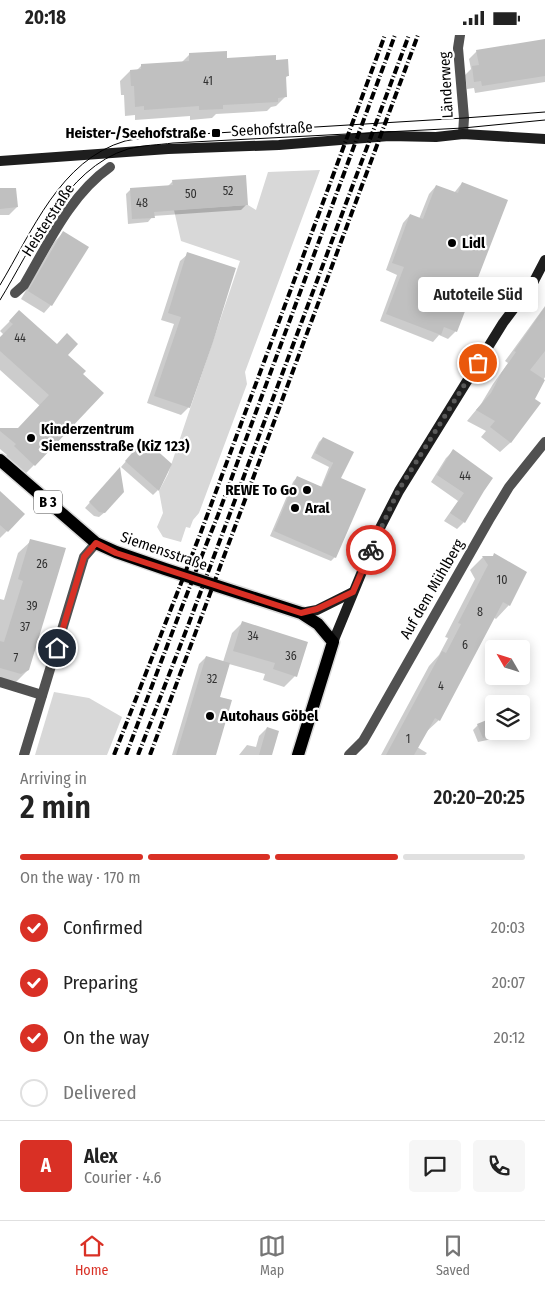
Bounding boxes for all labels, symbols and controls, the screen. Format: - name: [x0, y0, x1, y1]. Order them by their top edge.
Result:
- text: 20:18: [25, 6, 66, 29]
- street label: Länderweg: [435, 51, 457, 119]
- house number: 41: [203, 74, 213, 88]
- street label: Seehofstraße: [231, 118, 313, 140]
- place label: Heister-/Seehofstraße: [65, 124, 206, 142]
- marker: Heister-/Seehofstraße: [210, 127, 222, 139]
- street label: Heisterstraße: [18, 180, 78, 260]
- house number: 52: [223, 184, 233, 198]
- house number: 50: [185, 187, 197, 201]
- house number: 48: [136, 196, 148, 210]
- place label: Lidl: [462, 234, 486, 252]
- marker: Lidl: [446, 237, 458, 249]
- callout: Autoteile Süd: [418, 278, 538, 313]
- text: Autoteile Süd: [433, 285, 523, 304]
- house number: 44: [14, 331, 26, 345]
- pin: [457, 342, 499, 384]
- icon: bag: [464, 349, 492, 377]
- place label: Kinderzentrum Siemensstraße (KiZ 123): [41, 420, 190, 455]
- marker: Kinderzentrum Siemensstraße (KiZ 123): [25, 432, 37, 444]
- house number: 44: [459, 469, 471, 483]
- place label: REWE To Go: [225, 481, 297, 499]
- marker: REWE To Go: [301, 484, 313, 496]
- road number: B 3: [34, 491, 62, 513]
- place label: Aral: [304, 499, 331, 517]
- marker: Aral: [289, 502, 301, 514]
- courier: [346, 525, 396, 575]
- street label: Siemensstraße: [118, 528, 210, 574]
- icon: bike: [357, 536, 385, 564]
- street label: Auf dem Mühlberg: [396, 536, 468, 642]
- house number: 26: [36, 557, 48, 571]
- house number: 10: [497, 573, 507, 587]
- house number: 39: [26, 599, 38, 613]
- house number: 8: [477, 605, 483, 619]
- house number: 37: [20, 620, 30, 634]
- pin: [36, 627, 78, 669]
- house number: 34: [247, 629, 259, 643]
- icon: home: [43, 634, 71, 662]
- house number: 6: [462, 638, 468, 652]
- north arrow: [485, 640, 530, 685]
- map controls: [485, 640, 530, 740]
- house number: 36: [285, 649, 297, 663]
- house number: 7: [14, 651, 19, 665]
- house number: 32: [207, 672, 217, 686]
- house number: 4: [438, 679, 444, 693]
- button: layers: [485, 695, 530, 740]
- place label: Autohaus Göbel: [219, 707, 319, 725]
- marker: Autohaus Göbel: [204, 710, 216, 722]
- house number: 1: [406, 732, 410, 746]
- text: Arriving in: [20, 769, 87, 788]
- text: 20:20–20:25: [434, 786, 525, 809]
- text: 2 min: [20, 788, 91, 826]
- text: On the way · 170 m: [20, 868, 140, 887]
- icon: check: [20, 914, 48, 942]
- text: Confirmed: [63, 916, 143, 939]
- text: 20:03: [491, 918, 525, 937]
- icon: check: [20, 969, 48, 997]
- text: Preparing: [63, 971, 138, 994]
- text: 20:07: [492, 973, 525, 992]
- icon: check: [20, 1024, 48, 1052]
- text: On the way: [63, 1026, 149, 1049]
- text: 20:12: [494, 1028, 525, 1047]
- text: Delivered: [63, 1081, 137, 1104]
- button: chat: [409, 1140, 461, 1192]
- button: phone: [473, 1140, 525, 1192]
- text: Alex: [84, 1145, 118, 1168]
- text: A: [41, 1154, 51, 1177]
- text: Courier · 4.6: [84, 1168, 162, 1187]
- tab: Home: [75, 1232, 108, 1279]
- tab: Map: [258, 1232, 286, 1279]
- tab: Saved: [436, 1232, 470, 1279]

